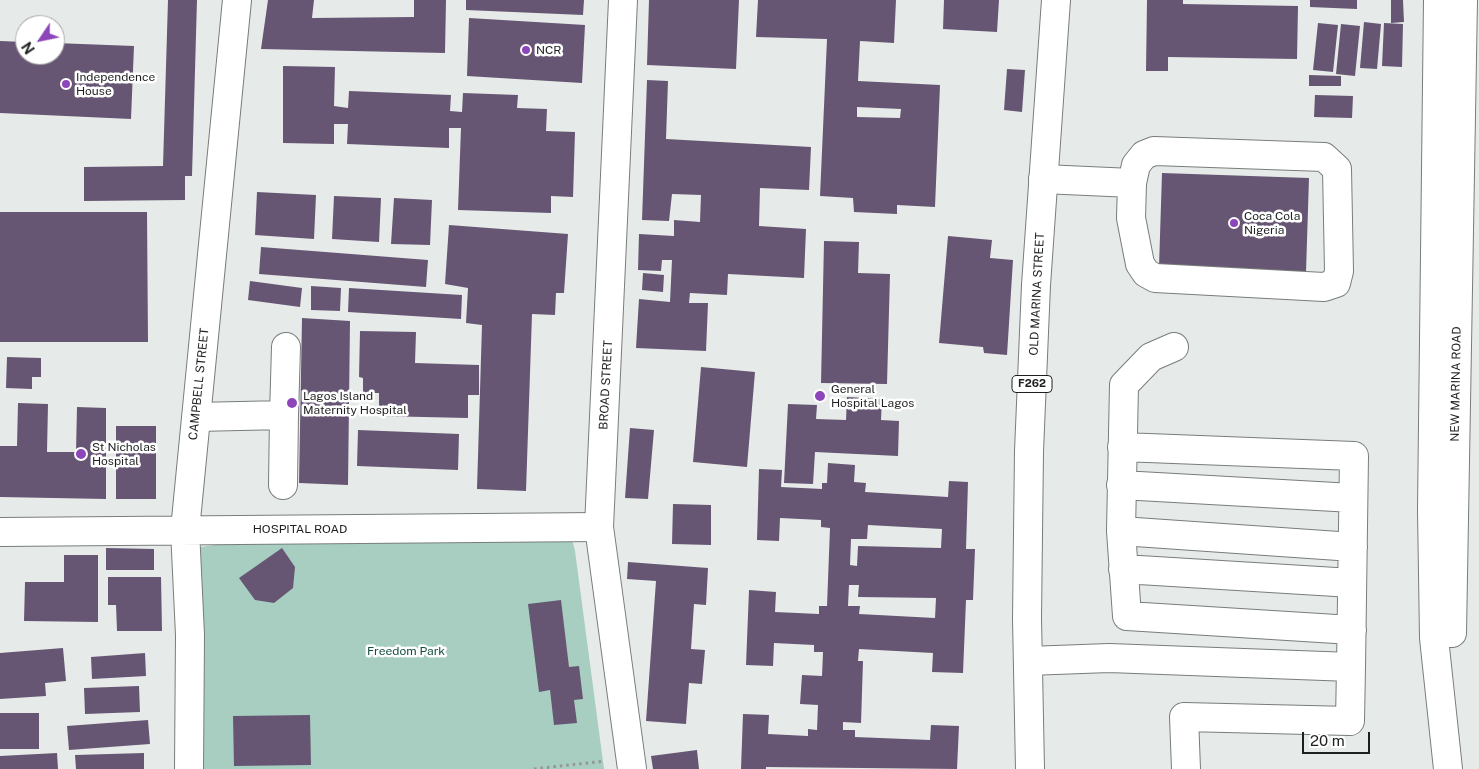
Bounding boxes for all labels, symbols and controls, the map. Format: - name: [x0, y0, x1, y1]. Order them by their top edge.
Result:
- north arrow: [15, 15, 65, 65]
- text: N: [19, 39, 38, 57]
- place label: NCR: [536, 43, 561, 57]
- marker: NCR: [520, 44, 532, 56]
- place label: Independence House: [76, 70, 155, 98]
- marker: Independence House: [60, 78, 72, 90]
- place label: Coca Cola Nigeria: [1244, 209, 1300, 237]
- marker: Coca Cola Nigeria: [1228, 217, 1240, 229]
- street label: OLD MARINA STREET: [1027, 232, 1047, 356]
- street label: NEW MARINA ROAD: [1448, 326, 1464, 442]
- street label: CAMPBELL STREET: [186, 327, 212, 441]
- street label: BROAD STREET: [596, 340, 616, 430]
- road number: F262: [1012, 376, 1052, 392]
- place label: General Hospital Lagos: [831, 382, 914, 410]
- place label: Lagos Island Maternity Hospital: [303, 389, 407, 417]
- marker: General Hospital Lagos: [813, 389, 827, 403]
- marker: Lagos Island Maternity Hospital: [285, 396, 299, 410]
- place label: St Nicholas Hospital: [92, 440, 156, 468]
- marker: St Nicholas Hospital: [74, 447, 88, 461]
- street label: HOSPITAL ROAD: [253, 522, 347, 536]
- park label: Freedom Park: [367, 644, 445, 658]
- scale bar: [1304, 722, 1372, 754]
- text: 20 m: [1310, 732, 1345, 749]

